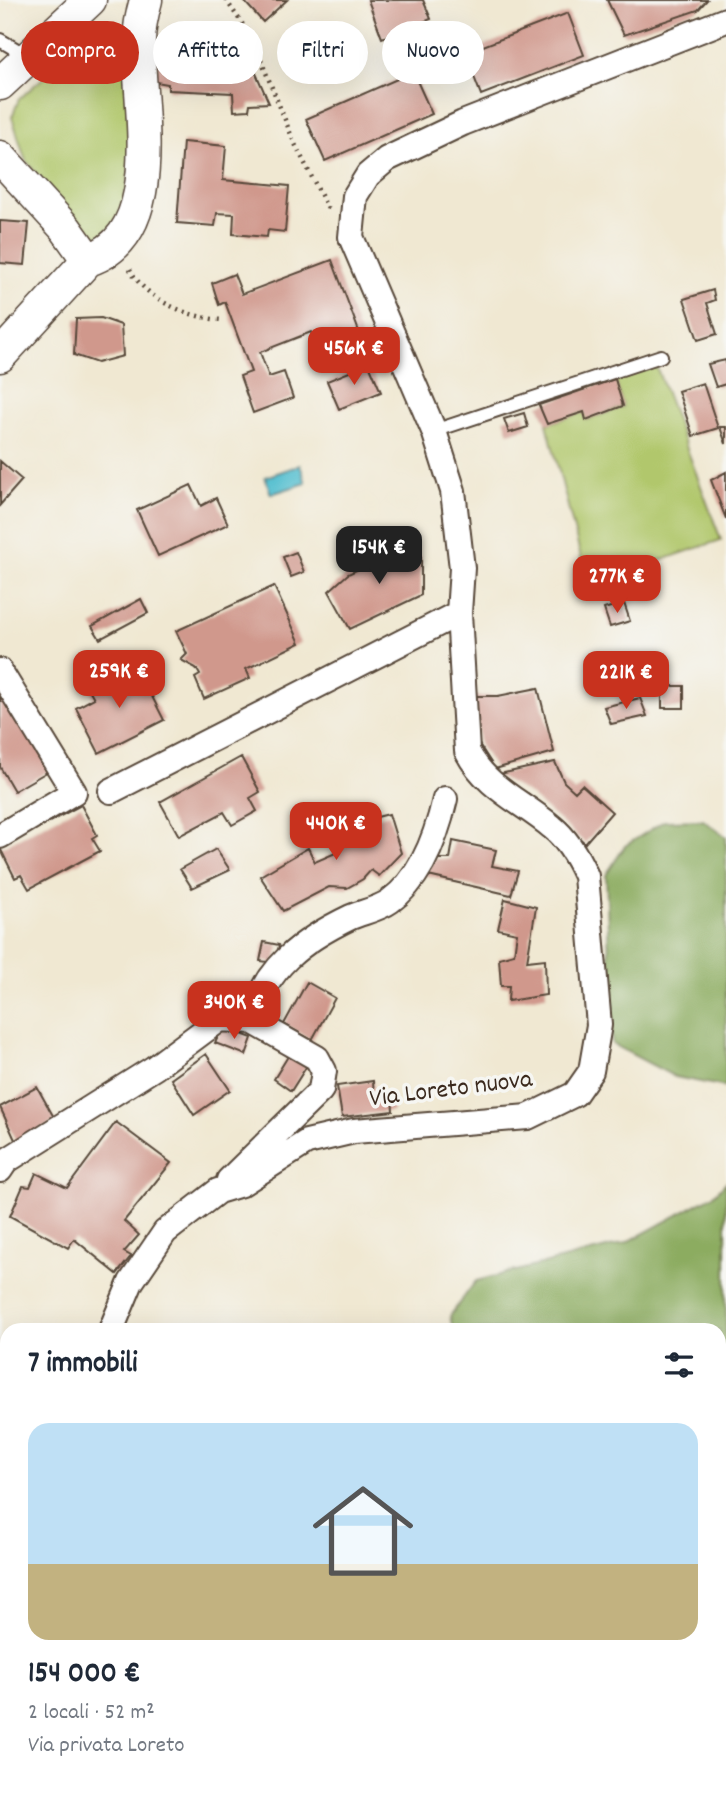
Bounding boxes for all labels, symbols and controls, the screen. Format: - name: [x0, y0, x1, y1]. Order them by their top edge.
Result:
- chip: Compra: [21, 21, 139, 84]
- chip: Affitta: [153, 21, 263, 84]
- chip: Filtri: [277, 21, 368, 84]
- chip: Nuovo: [382, 21, 484, 84]
- pin: 456K €: [297, 328, 411, 387]
- text: 456K €: [324, 333, 384, 366]
- pin: 154K €: [322, 526, 436, 586]
- text: 154K €: [352, 532, 406, 565]
- pin: 277K €: [560, 556, 674, 615]
- text: 277K €: [589, 561, 645, 594]
- pin: 259K €: [62, 650, 176, 710]
- pin: 221K €: [569, 652, 683, 711]
- text: 259K €: [89, 656, 149, 689]
- text: 221K €: [599, 657, 653, 690]
- pin: 440K €: [279, 802, 393, 862]
- text: 440K €: [306, 808, 366, 841]
- pin: 340K €: [177, 982, 291, 1041]
- text: 340K €: [203, 987, 265, 1020]
- street label: Via Loreto nuova: [368, 1062, 535, 1118]
- text: 7 immobili: [28, 1344, 138, 1387]
- icon: filters: [660, 1346, 698, 1384]
- icon: home: [300, 1468, 426, 1594]
- text: 154 000 €: [28, 1654, 140, 1697]
- text: 2 locali · 52 m²: [28, 1697, 155, 1730]
- text: Via privata Loreto: [28, 1730, 185, 1763]

